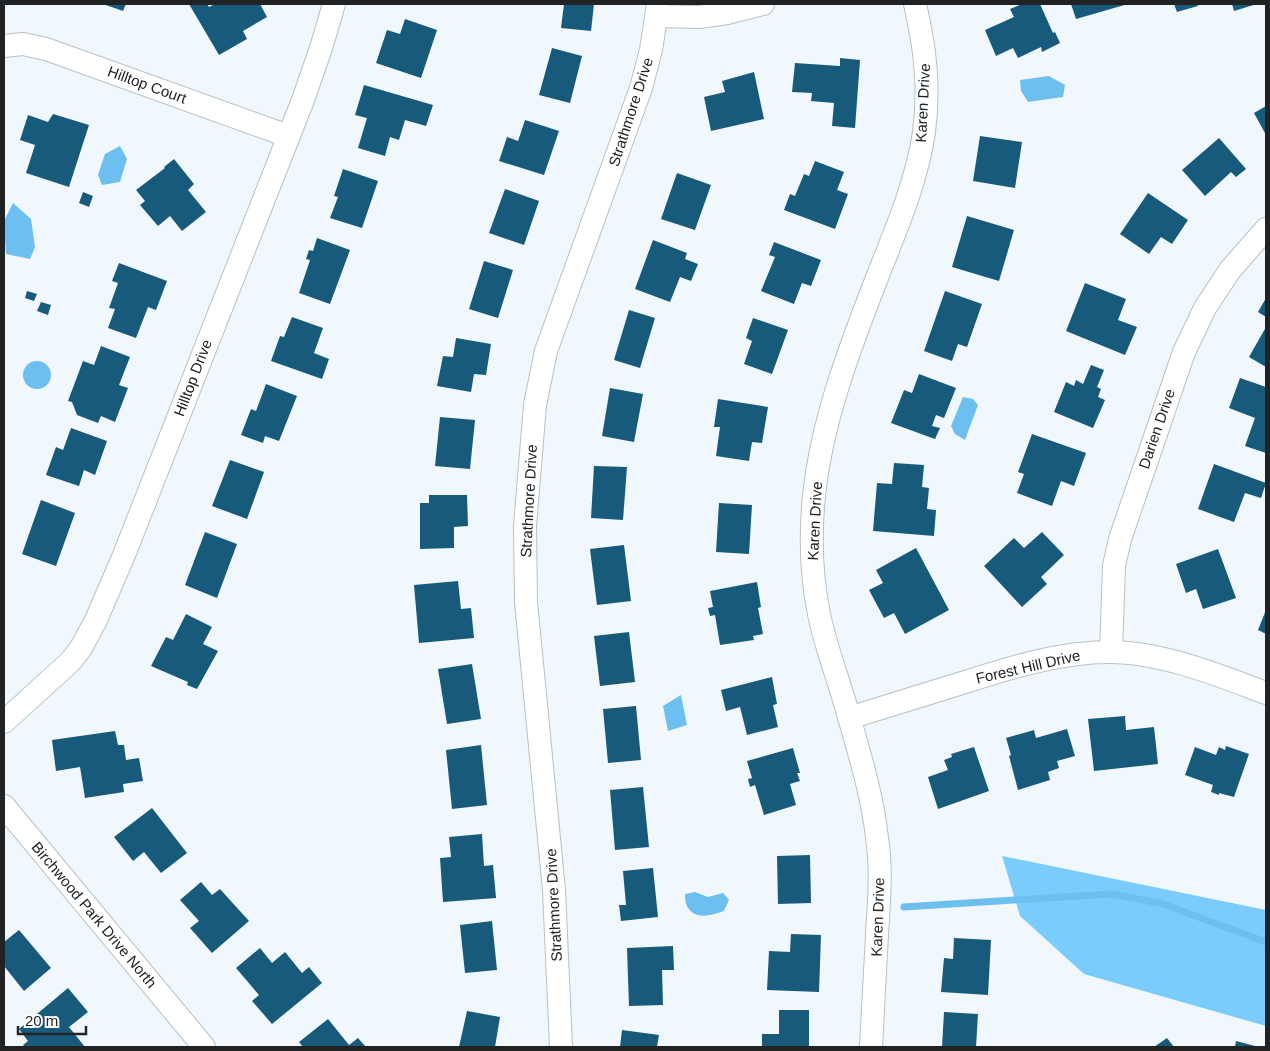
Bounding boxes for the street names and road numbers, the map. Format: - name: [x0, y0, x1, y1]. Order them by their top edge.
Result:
- street label: Strathmore Drive: [605, 55, 656, 168]
- street label: Hilltop Court: [105, 62, 190, 107]
- street label: Karen Drive: [912, 63, 933, 143]
- street label: Hilltop Drive: [170, 337, 215, 419]
- street label: Darien Drive: [1135, 387, 1178, 471]
- street label: Strathmore Drive: [517, 444, 540, 558]
- street label: Karen Drive: [804, 481, 825, 561]
- street label: Forest Hill Drive: [974, 646, 1082, 687]
- street label: Birchwood Park Drive North: [28, 838, 160, 991]
- street label: Strathmore Drive: [542, 848, 565, 962]
- street label: Karen Drive: [868, 877, 887, 957]

